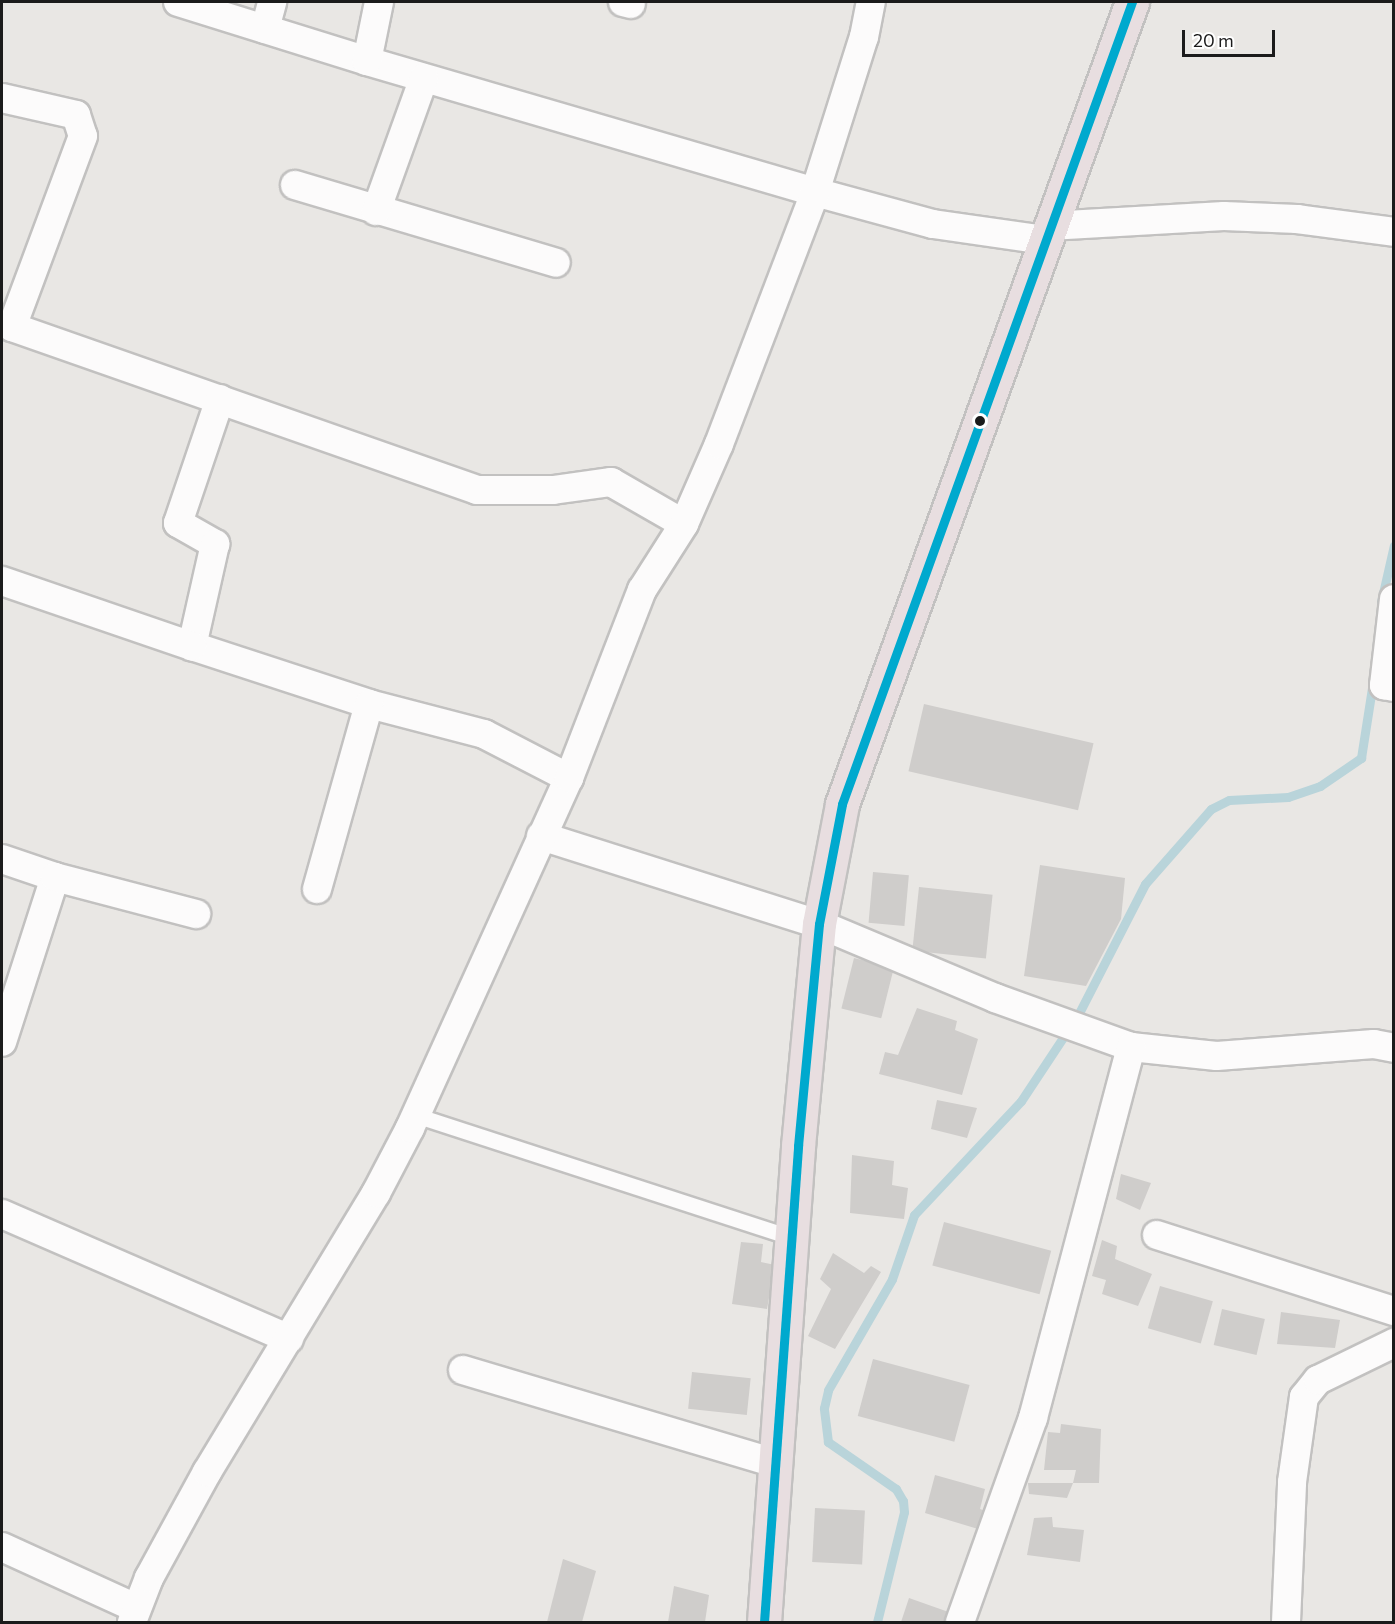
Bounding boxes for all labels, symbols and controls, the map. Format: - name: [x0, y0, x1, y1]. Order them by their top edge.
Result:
- scale bar: [1185, 18, 1278, 56]
- text: 20 m: [1193, 29, 1234, 51]
- unlabelled marker: [974, 415, 986, 427]

